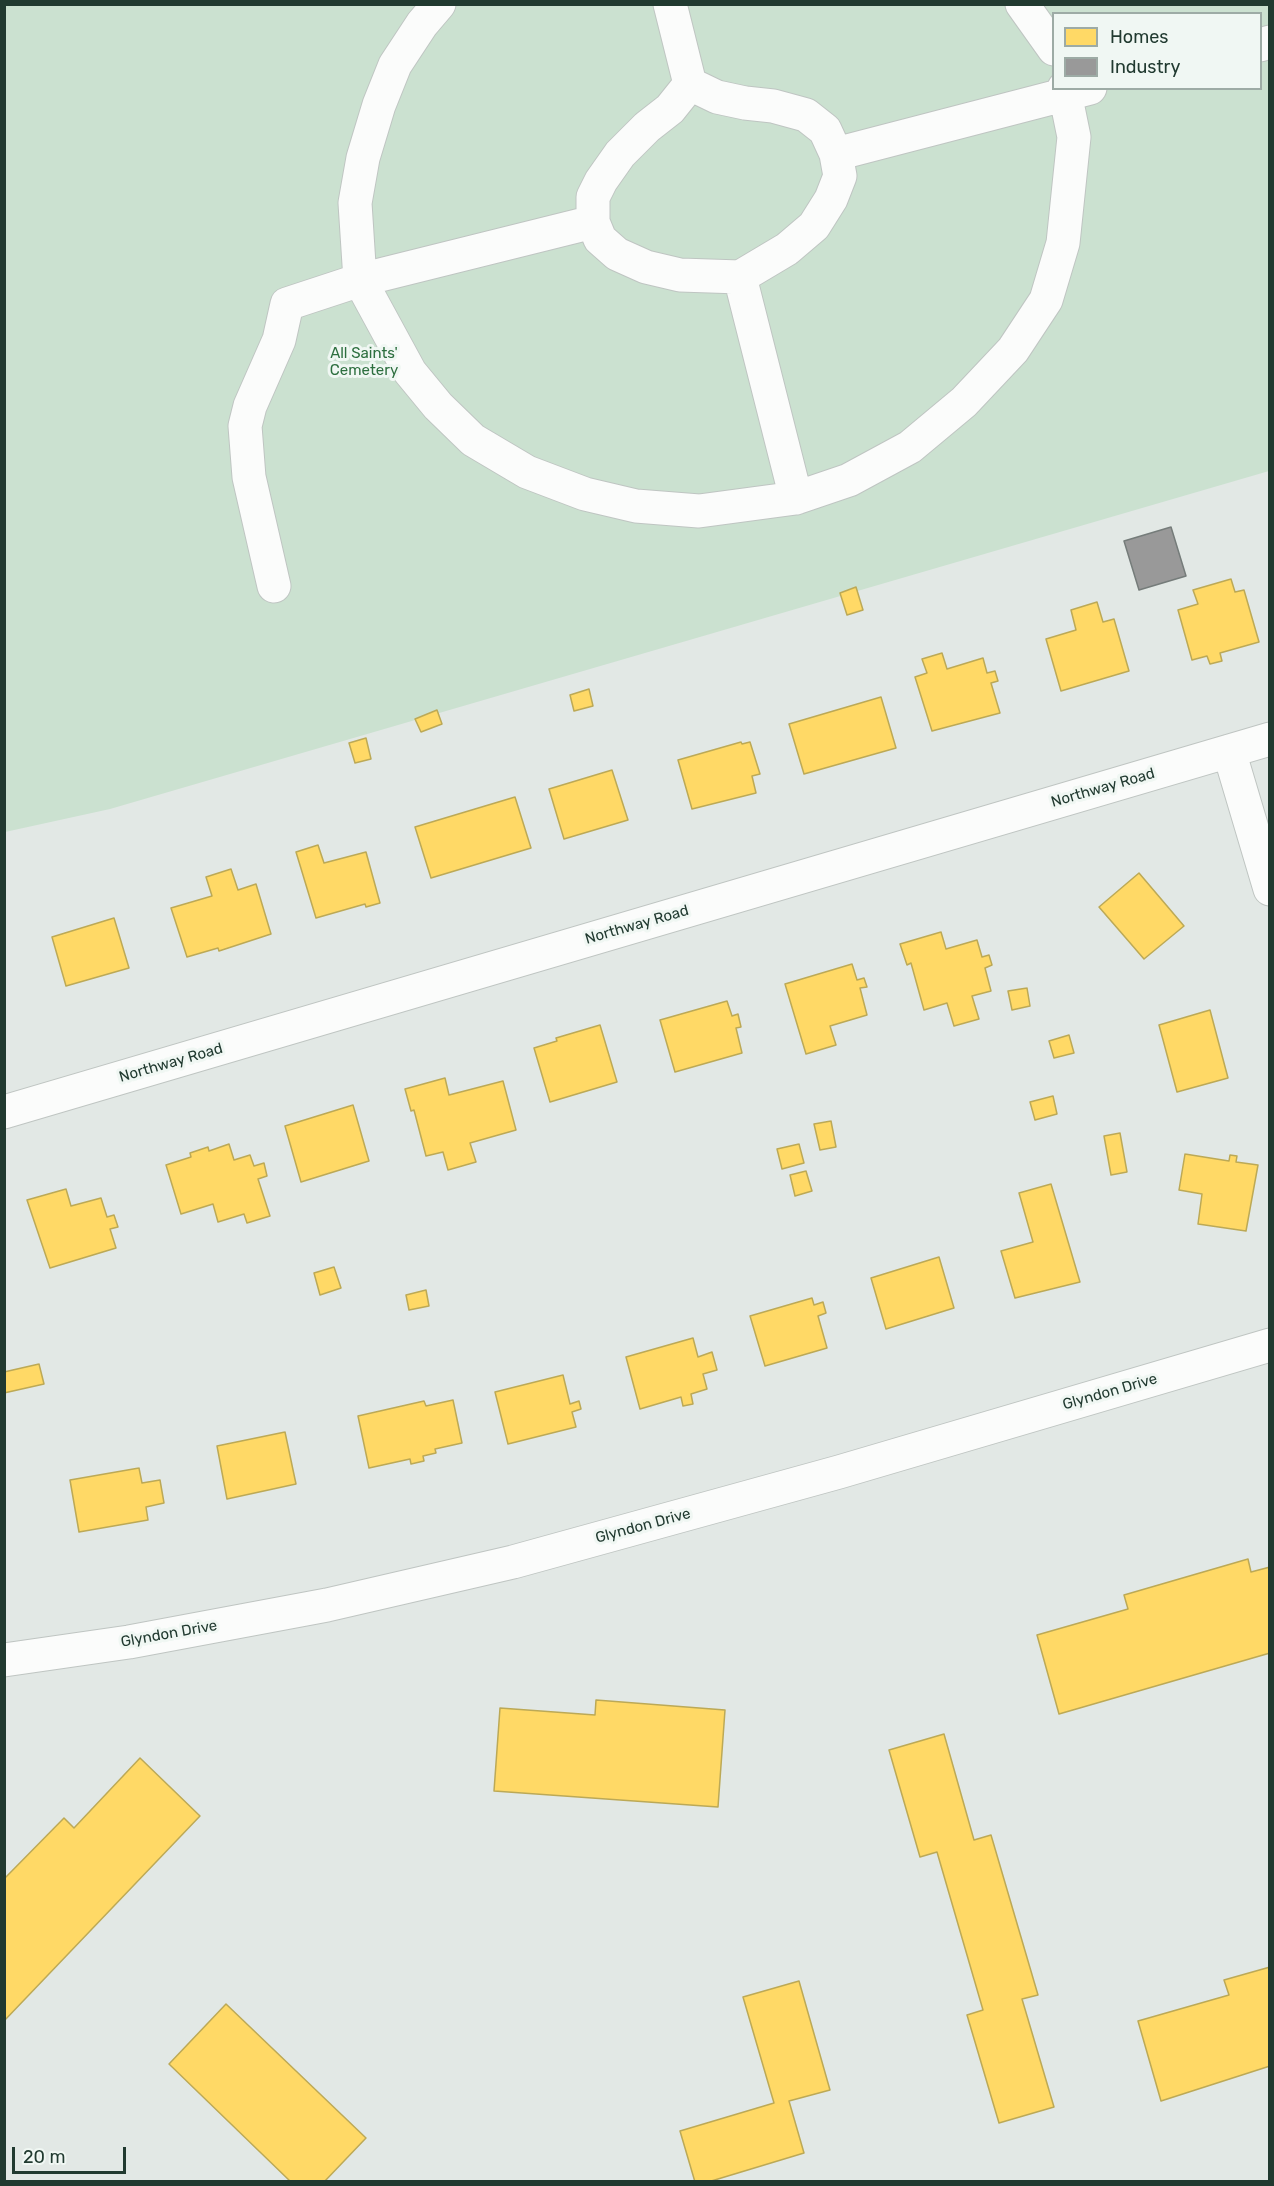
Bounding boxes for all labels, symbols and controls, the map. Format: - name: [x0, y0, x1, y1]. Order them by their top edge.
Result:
- legend: [1052, 12, 1262, 90]
- text: Homes: [1110, 26, 1168, 48]
- text: Industry: [1110, 56, 1180, 78]
- park label: All Saints' Cemetery: [330, 345, 398, 380]
- street label: Northway Road: [1049, 765, 1157, 811]
- street label: Northway Road: [583, 902, 691, 948]
- street label: Northway Road: [117, 1040, 225, 1086]
- street label: Glyndon Drive: [1061, 1370, 1159, 1414]
- street label: Glyndon Drive: [594, 1505, 692, 1547]
- street label: Glyndon Drive: [119, 1617, 219, 1651]
- scale bar: [15, 2135, 129, 2173]
- text: 20 m: [23, 2146, 65, 2168]

